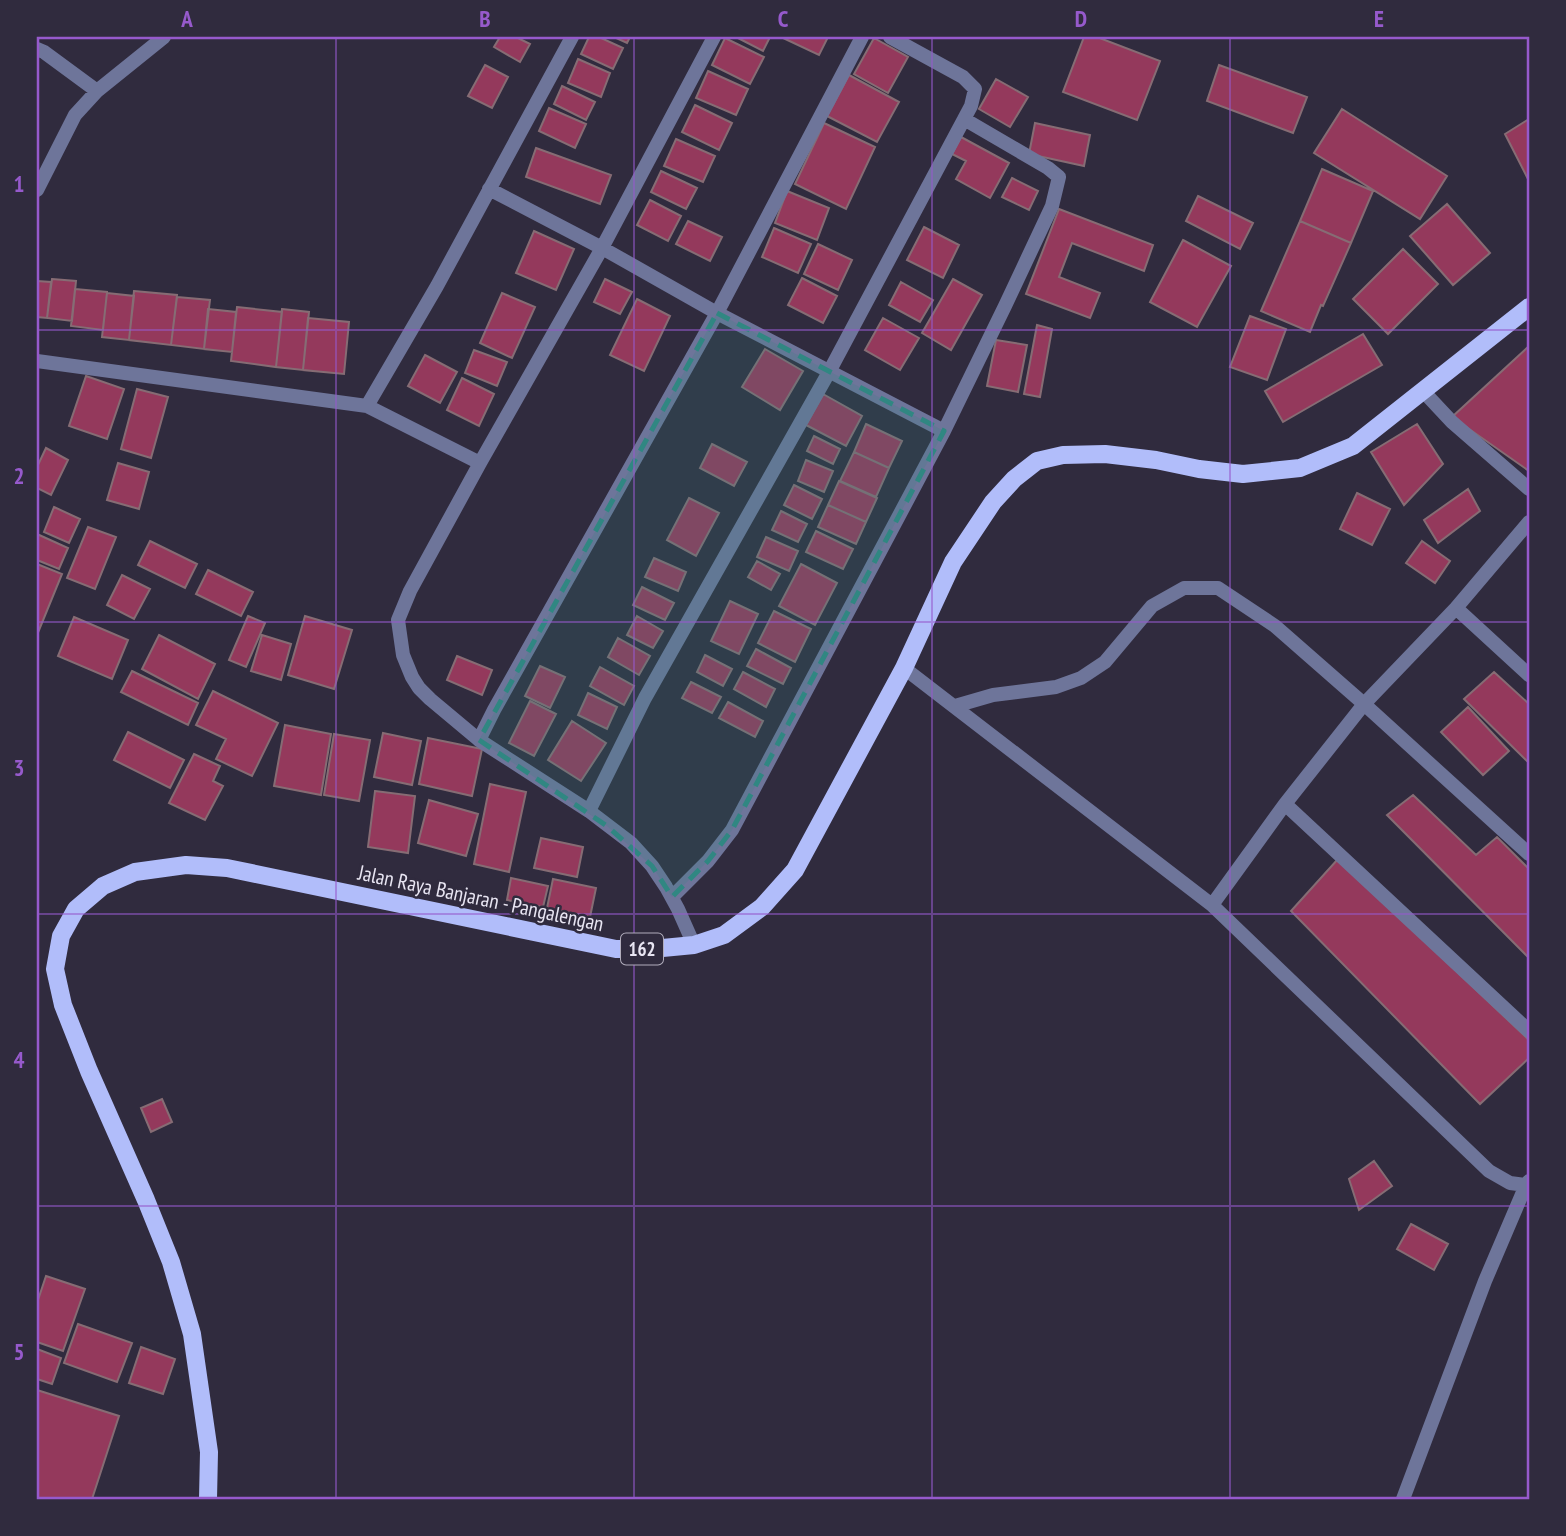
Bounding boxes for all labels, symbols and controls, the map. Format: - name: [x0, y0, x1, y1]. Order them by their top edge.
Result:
- text: A: [180, 4, 193, 33]
- text: B: [479, 4, 491, 33]
- text: C: [778, 4, 789, 33]
- text: D: [1075, 4, 1087, 33]
- text: E: [1374, 4, 1384, 33]
- text: 1: [14, 169, 25, 198]
- text: 2: [14, 461, 25, 490]
- text: 3: [14, 753, 25, 782]
- street label: Jalan Raya Banjaran - Pangalengan: [355, 859, 606, 937]
- road number: 162: [621, 934, 663, 965]
- text: 4: [14, 1045, 25, 1074]
- text: 5: [14, 1337, 25, 1366]

